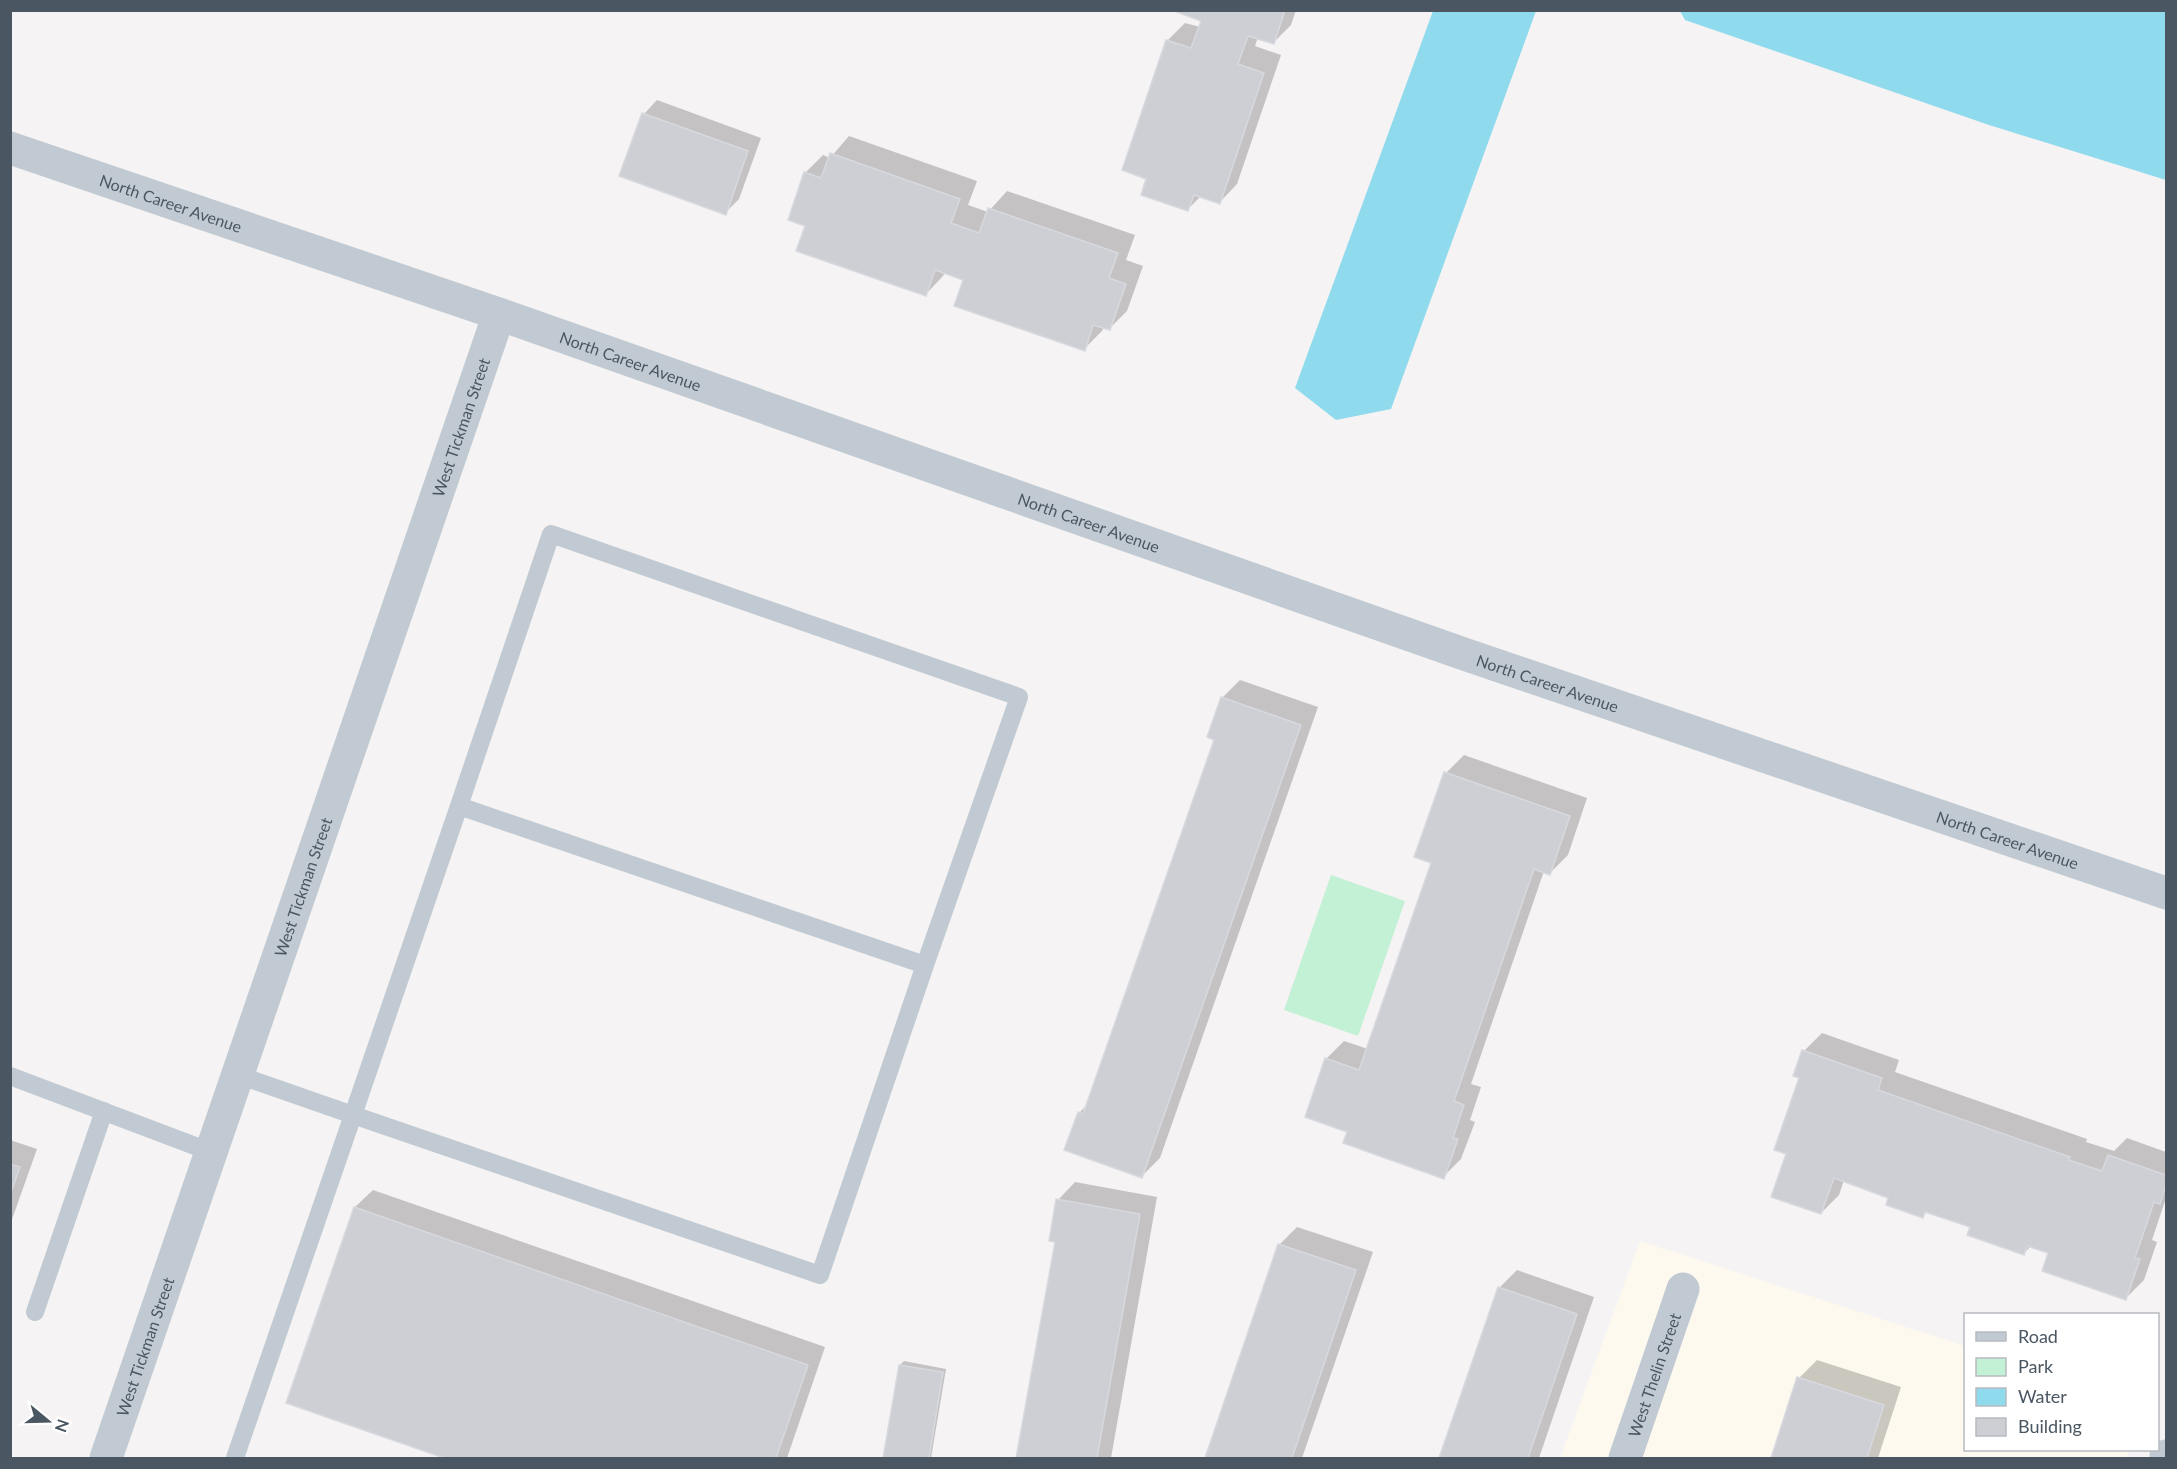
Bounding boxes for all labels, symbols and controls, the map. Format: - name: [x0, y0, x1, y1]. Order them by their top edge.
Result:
- street label: North Career Avenue: [97, 170, 244, 236]
- street label: North Career Avenue: [557, 327, 704, 394]
- street label: West Tickman Street: [427, 355, 493, 499]
- street label: North Career Avenue: [1016, 488, 1162, 556]
- street label: North Career Avenue: [1474, 650, 1621, 715]
- street label: North Career Avenue: [1934, 806, 2081, 872]
- street label: West Tickman Street: [270, 814, 335, 959]
- street label: West Tickman Street: [112, 1274, 177, 1418]
- street label: West Thelin Street: [1623, 1310, 1684, 1439]
- legend: [1964, 1313, 2159, 1451]
- text: Road: [2018, 1325, 2058, 1347]
- text: Park: [2018, 1355, 2054, 1377]
- text: Water: [2018, 1385, 2067, 1407]
- north arrow: [18, 1391, 78, 1451]
- text: Building: [2018, 1415, 2082, 1437]
- text: N: [52, 1417, 74, 1435]

